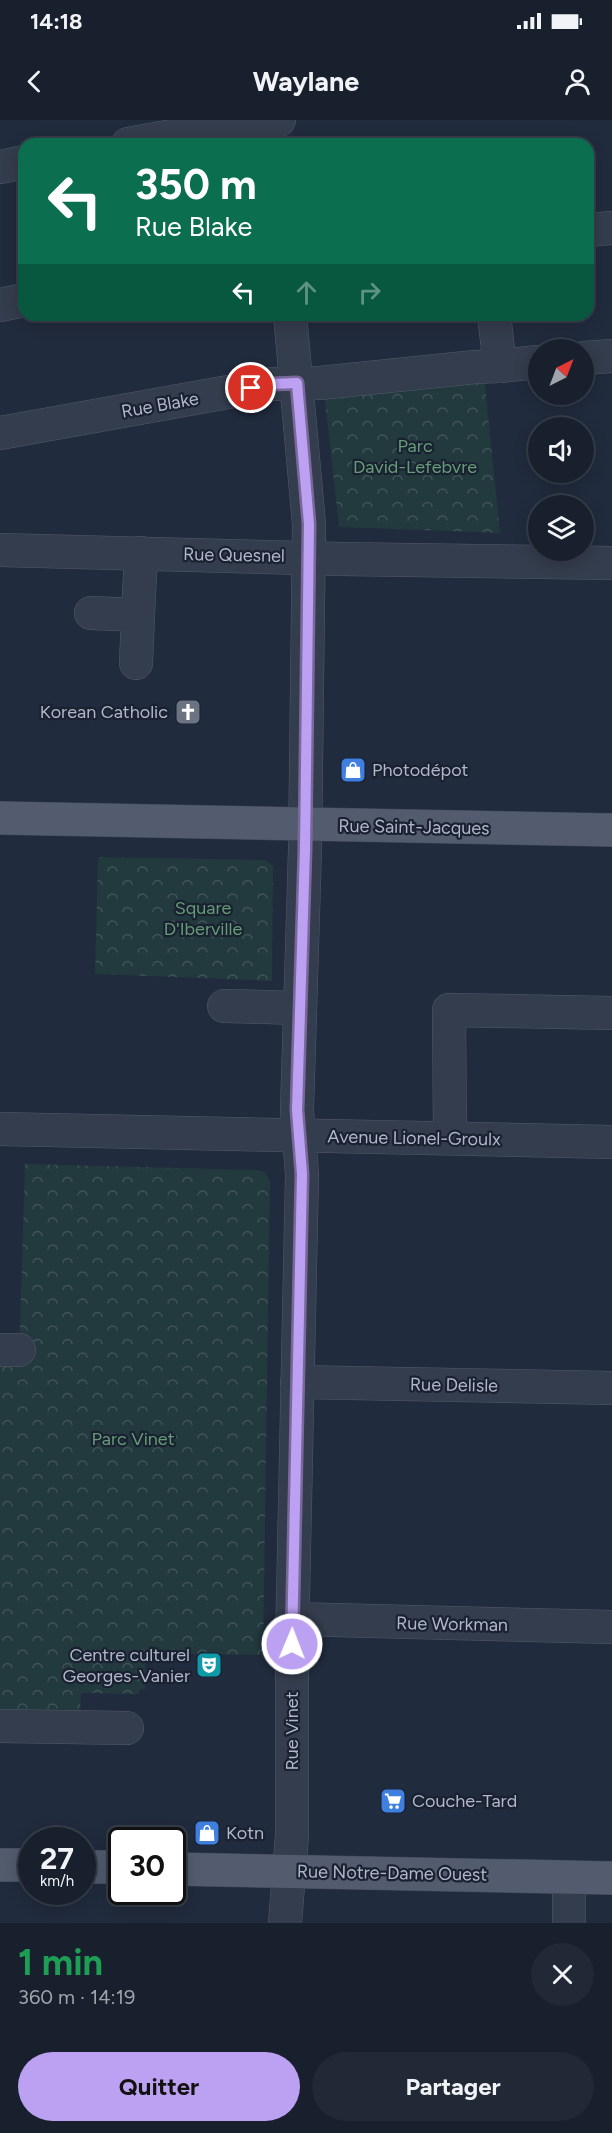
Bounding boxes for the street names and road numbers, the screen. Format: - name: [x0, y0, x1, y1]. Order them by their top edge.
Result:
- street label: Rue Blake: [120, 387, 201, 423]
- street label: Rue Quesnel: [183, 543, 285, 567]
- street label: Rue Saint-Jacques: [338, 815, 490, 839]
- street label: Avenue Lionel-Groulx: [327, 1125, 501, 1151]
- street label: Rue Delisle: [410, 1373, 498, 1397]
- street label: Rue Workman: [396, 1612, 508, 1636]
- street label: Rue Vinet: [281, 1691, 303, 1770]
- street label: Rue Notre-Dame Ouest: [297, 1860, 488, 1886]

